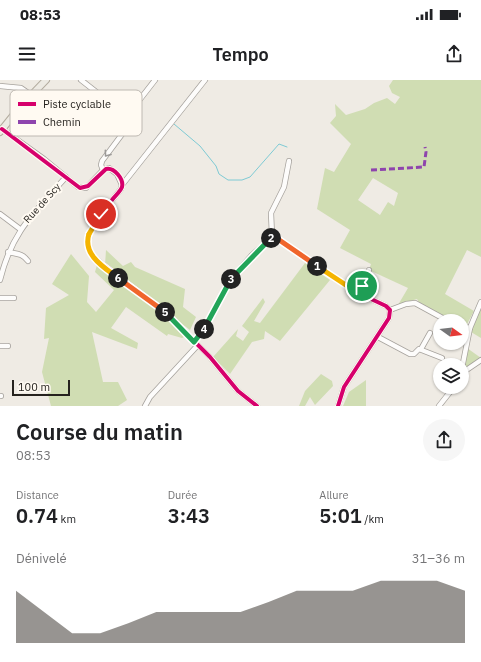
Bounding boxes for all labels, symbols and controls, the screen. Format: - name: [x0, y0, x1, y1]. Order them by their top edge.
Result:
- text: 08:53: [20, 5, 61, 24]
- icon: menu: [16, 43, 38, 65]
- text: Tempo: [212, 43, 269, 66]
- icon: share: [443, 43, 465, 65]
- legend: [10, 90, 142, 136]
- text: Piste cyclable: [43, 97, 111, 111]
- text: Chemin: [43, 115, 81, 129]
- one-way arrow: [105, 150, 112, 157]
- street label: Rue de Scy: [21, 180, 63, 226]
- pin: [84, 197, 118, 231]
- icon: check: [90, 203, 112, 225]
- pin: 2: [261, 228, 281, 248]
- text: 2: [268, 231, 274, 245]
- pin: 1: [307, 256, 327, 276]
- text: 1: [314, 259, 320, 273]
- pin: 6: [108, 268, 128, 288]
- pin: 3: [221, 269, 241, 289]
- pin: [345, 269, 379, 303]
- text: 6: [115, 271, 121, 285]
- text: 3: [228, 272, 234, 286]
- icon: arrive: [351, 275, 373, 297]
- pin: 5: [155, 302, 175, 322]
- text: 5: [162, 305, 168, 319]
- north arrow: [433, 314, 469, 350]
- map controls: [433, 314, 469, 394]
- pin: 4: [194, 319, 214, 339]
- text: 4: [201, 322, 207, 336]
- button: layers: [433, 358, 469, 394]
- scale bar: [12, 378, 70, 397]
- text: 100 m: [18, 380, 50, 394]
- text: Course du matin: [16, 417, 183, 446]
- button: share: [423, 419, 465, 461]
- text: 08:53: [16, 447, 51, 464]
- text: Distance: [16, 488, 59, 502]
- text: Durée: [168, 488, 197, 502]
- text: Allure: [319, 488, 349, 502]
- text: 0.74: [16, 502, 58, 529]
- text: 3:43: [168, 502, 210, 529]
- text: 5:01: [319, 502, 362, 529]
- text: km: [58, 512, 76, 526]
- text: /km: [362, 512, 384, 526]
- text: Dénivelé: [16, 550, 67, 567]
- text: 31–36 m: [412, 550, 465, 567]

